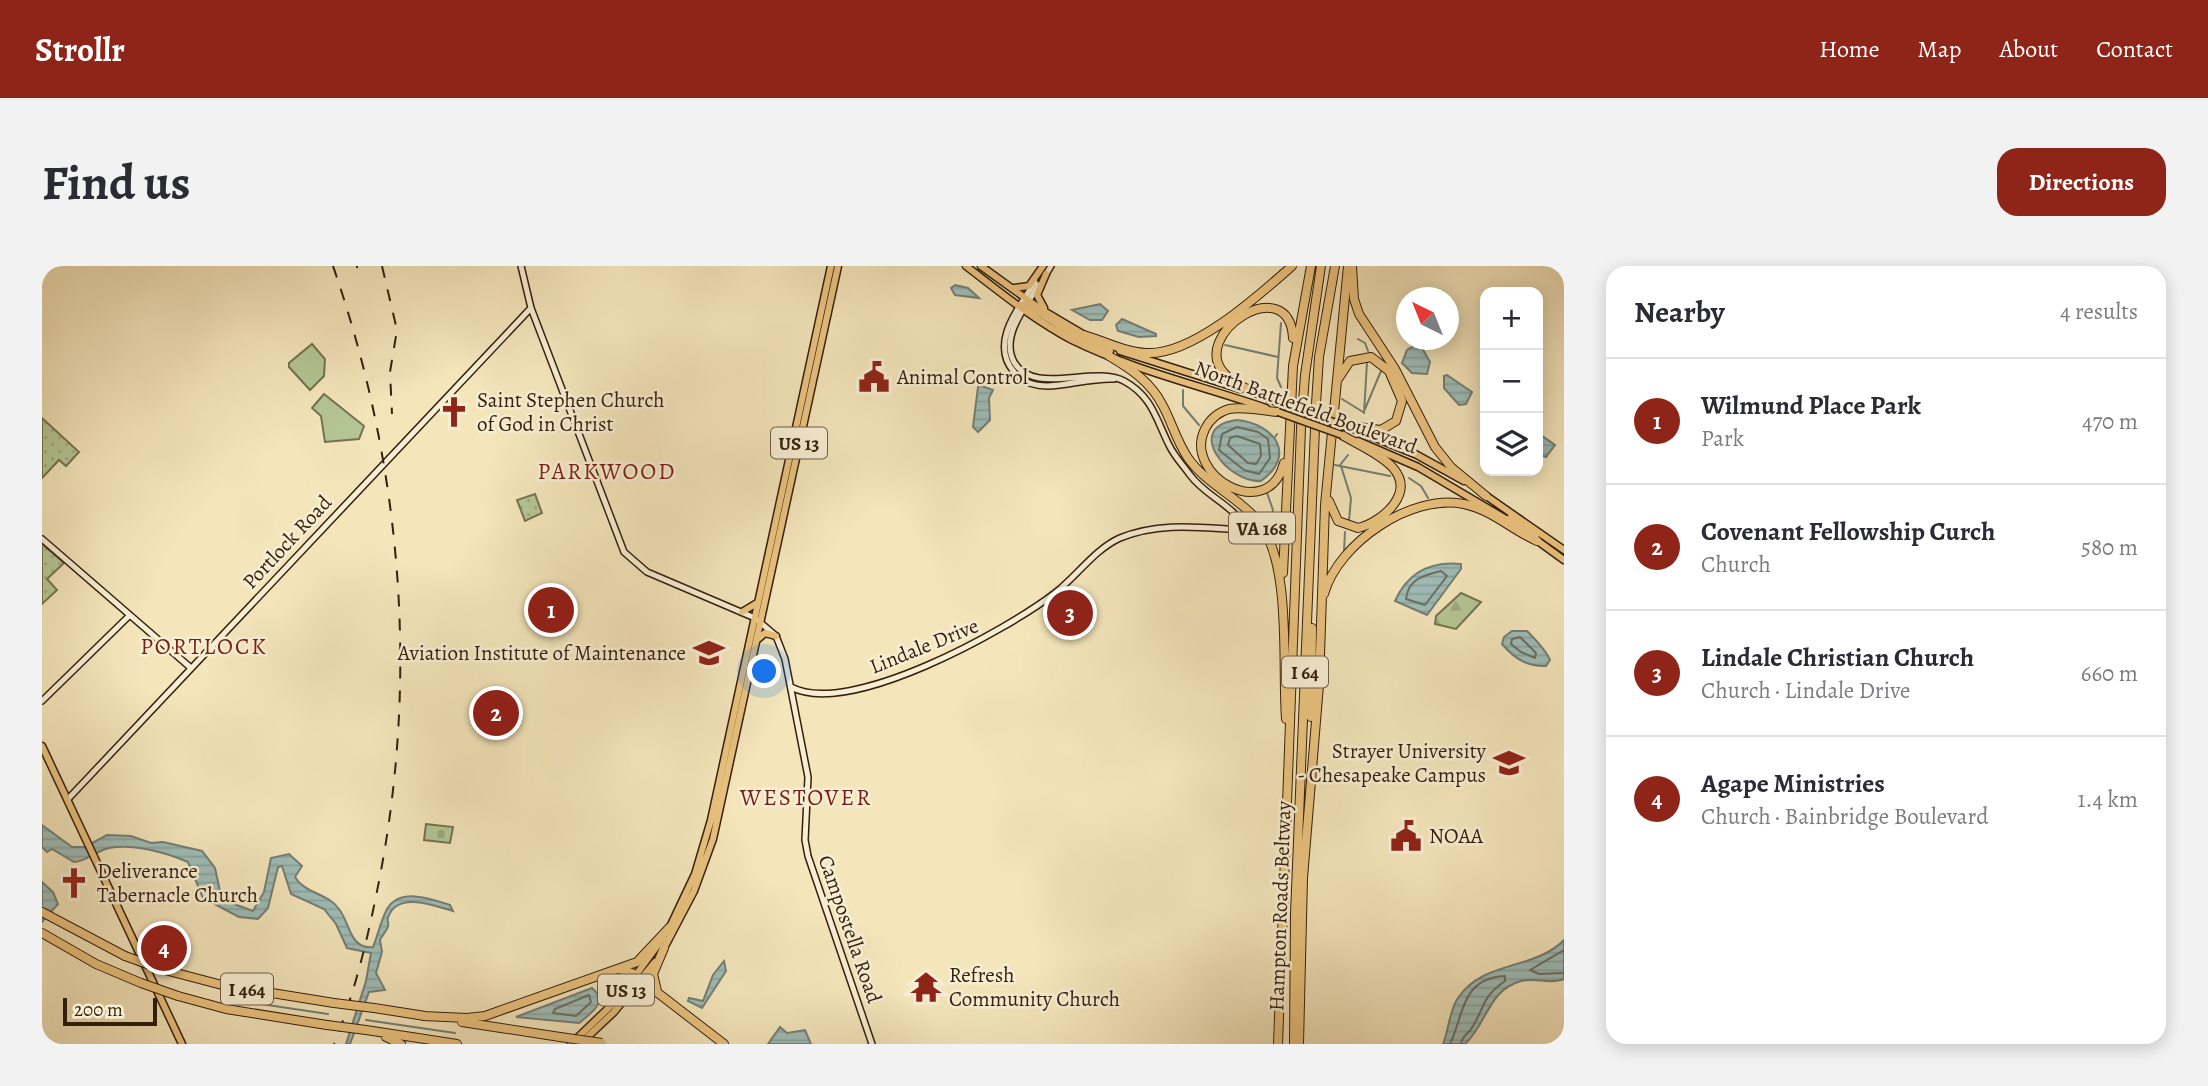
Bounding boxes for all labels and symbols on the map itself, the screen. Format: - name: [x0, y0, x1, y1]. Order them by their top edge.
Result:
- north arrow: [1396, 287, 1459, 350]
- street label: North Battlefield Boulevard: [1191, 354, 1422, 461]
- public building icon: Animal Control: [857, 360, 891, 394]
- place label: Animal Control: [896, 363, 1028, 391]
- place label: Saint Stephen Church of God in Christ: [477, 386, 665, 438]
- church icon: Saint Stephen Church of God in Christ: [437, 395, 471, 429]
- road number: US 13: [771, 428, 827, 458]
- district label: PARKWOOD: [538, 456, 676, 487]
- street label: Portlock Road: [236, 488, 338, 595]
- road number: VA 168: [1229, 512, 1295, 544]
- pin: 1: [528, 584, 574, 636]
- pin: 3: [1047, 587, 1093, 639]
- street label: Lindale Drive: [865, 611, 983, 681]
- district label: PORTLOCK: [140, 631, 268, 662]
- school or university icon: Aviation Institute of Maintenance: [692, 636, 726, 670]
- place label: Aviation Institute of Maintenance: [397, 639, 686, 667]
- your location: [747, 654, 781, 688]
- road number: I 64: [1282, 656, 1328, 688]
- pin: 2: [473, 687, 519, 739]
- place label: Strayer University - Chesapeake Campus: [1297, 737, 1487, 789]
- school or university icon: Strayer University - Chesapeake Campus: [1492, 746, 1526, 780]
- district label: WESTOVER: [739, 782, 872, 813]
- street label: Hampton Roads Beltway: [1262, 800, 1298, 1012]
- public building icon: NOAA: [1389, 819, 1423, 853]
- place label: NOAA: [1429, 822, 1484, 850]
- street label: Campostella Road: [812, 851, 889, 1007]
- place label: Deliverance Tabernacle Church: [97, 857, 258, 909]
- church icon: Deliverance Tabernacle Church: [57, 866, 91, 900]
- pin: 4: [141, 922, 187, 974]
- place label: Refresh Community Church: [949, 961, 1120, 1013]
- temple icon: Refresh Community Church: [909, 970, 943, 1004]
- road number: I 464: [221, 974, 273, 1004]
- road number: US 13: [598, 974, 654, 1006]
- scale bar: [63, 995, 158, 1027]

